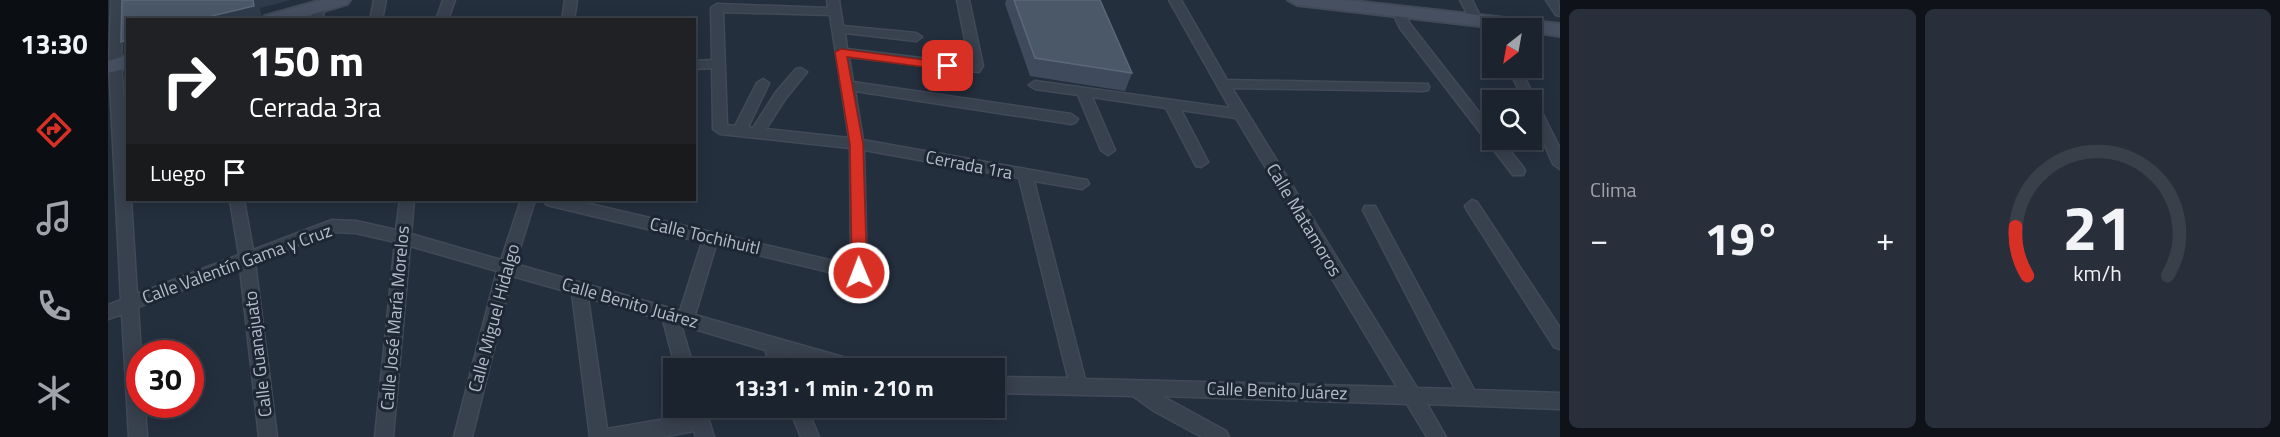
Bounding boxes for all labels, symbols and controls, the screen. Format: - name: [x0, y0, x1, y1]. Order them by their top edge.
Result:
- north arrow: [1482, 18, 1542, 78]
- map controls: [1482, 18, 1542, 150]
- text: 13:30: [20, 23, 88, 64]
- text: 150 m: [249, 28, 364, 92]
- pin: [922, 40, 973, 91]
- icon: right: [150, 42, 228, 120]
- icon: arrive: [931, 49, 964, 82]
- text: Cerrada 3ra: [249, 86, 381, 127]
- button: search: [1482, 90, 1542, 150]
- icon: directions: [33, 109, 75, 151]
- street label: Cerrada 1ra: [923, 143, 1015, 186]
- text: Luego: [150, 156, 206, 190]
- icon: arrive: [218, 156, 251, 189]
- street label: Calle Matamoros: [1260, 158, 1349, 282]
- text: Clima: [1590, 174, 1637, 205]
- text: 21: [2063, 179, 2133, 274]
- icon: music: [33, 197, 75, 239]
- text: 19°: [1704, 204, 1780, 272]
- street label: Calle Tochihuitl: [647, 210, 763, 261]
- text: −: [1590, 214, 1608, 264]
- text: +: [1876, 214, 1894, 264]
- street label: Calle Valentín Gama y Cruz: [138, 217, 336, 310]
- street label: Calle José María Morelos: [373, 225, 416, 411]
- street label: Calle Miguel Hidalgo: [461, 241, 526, 395]
- position arrow: [827, 241, 891, 305]
- text: km/h: [2073, 257, 2122, 289]
- street label: Calle Benito Juárez: [559, 270, 702, 335]
- icon: phone: [33, 285, 75, 327]
- street label: Calle Guanajuato: [236, 289, 279, 419]
- speed limit sign: 30: [126, 340, 204, 418]
- text: 13:31 · 1 min · 210 m: [734, 371, 934, 405]
- icon: climate: [33, 372, 75, 414]
- street label: Calle Benito Juárez: [1206, 375, 1348, 406]

